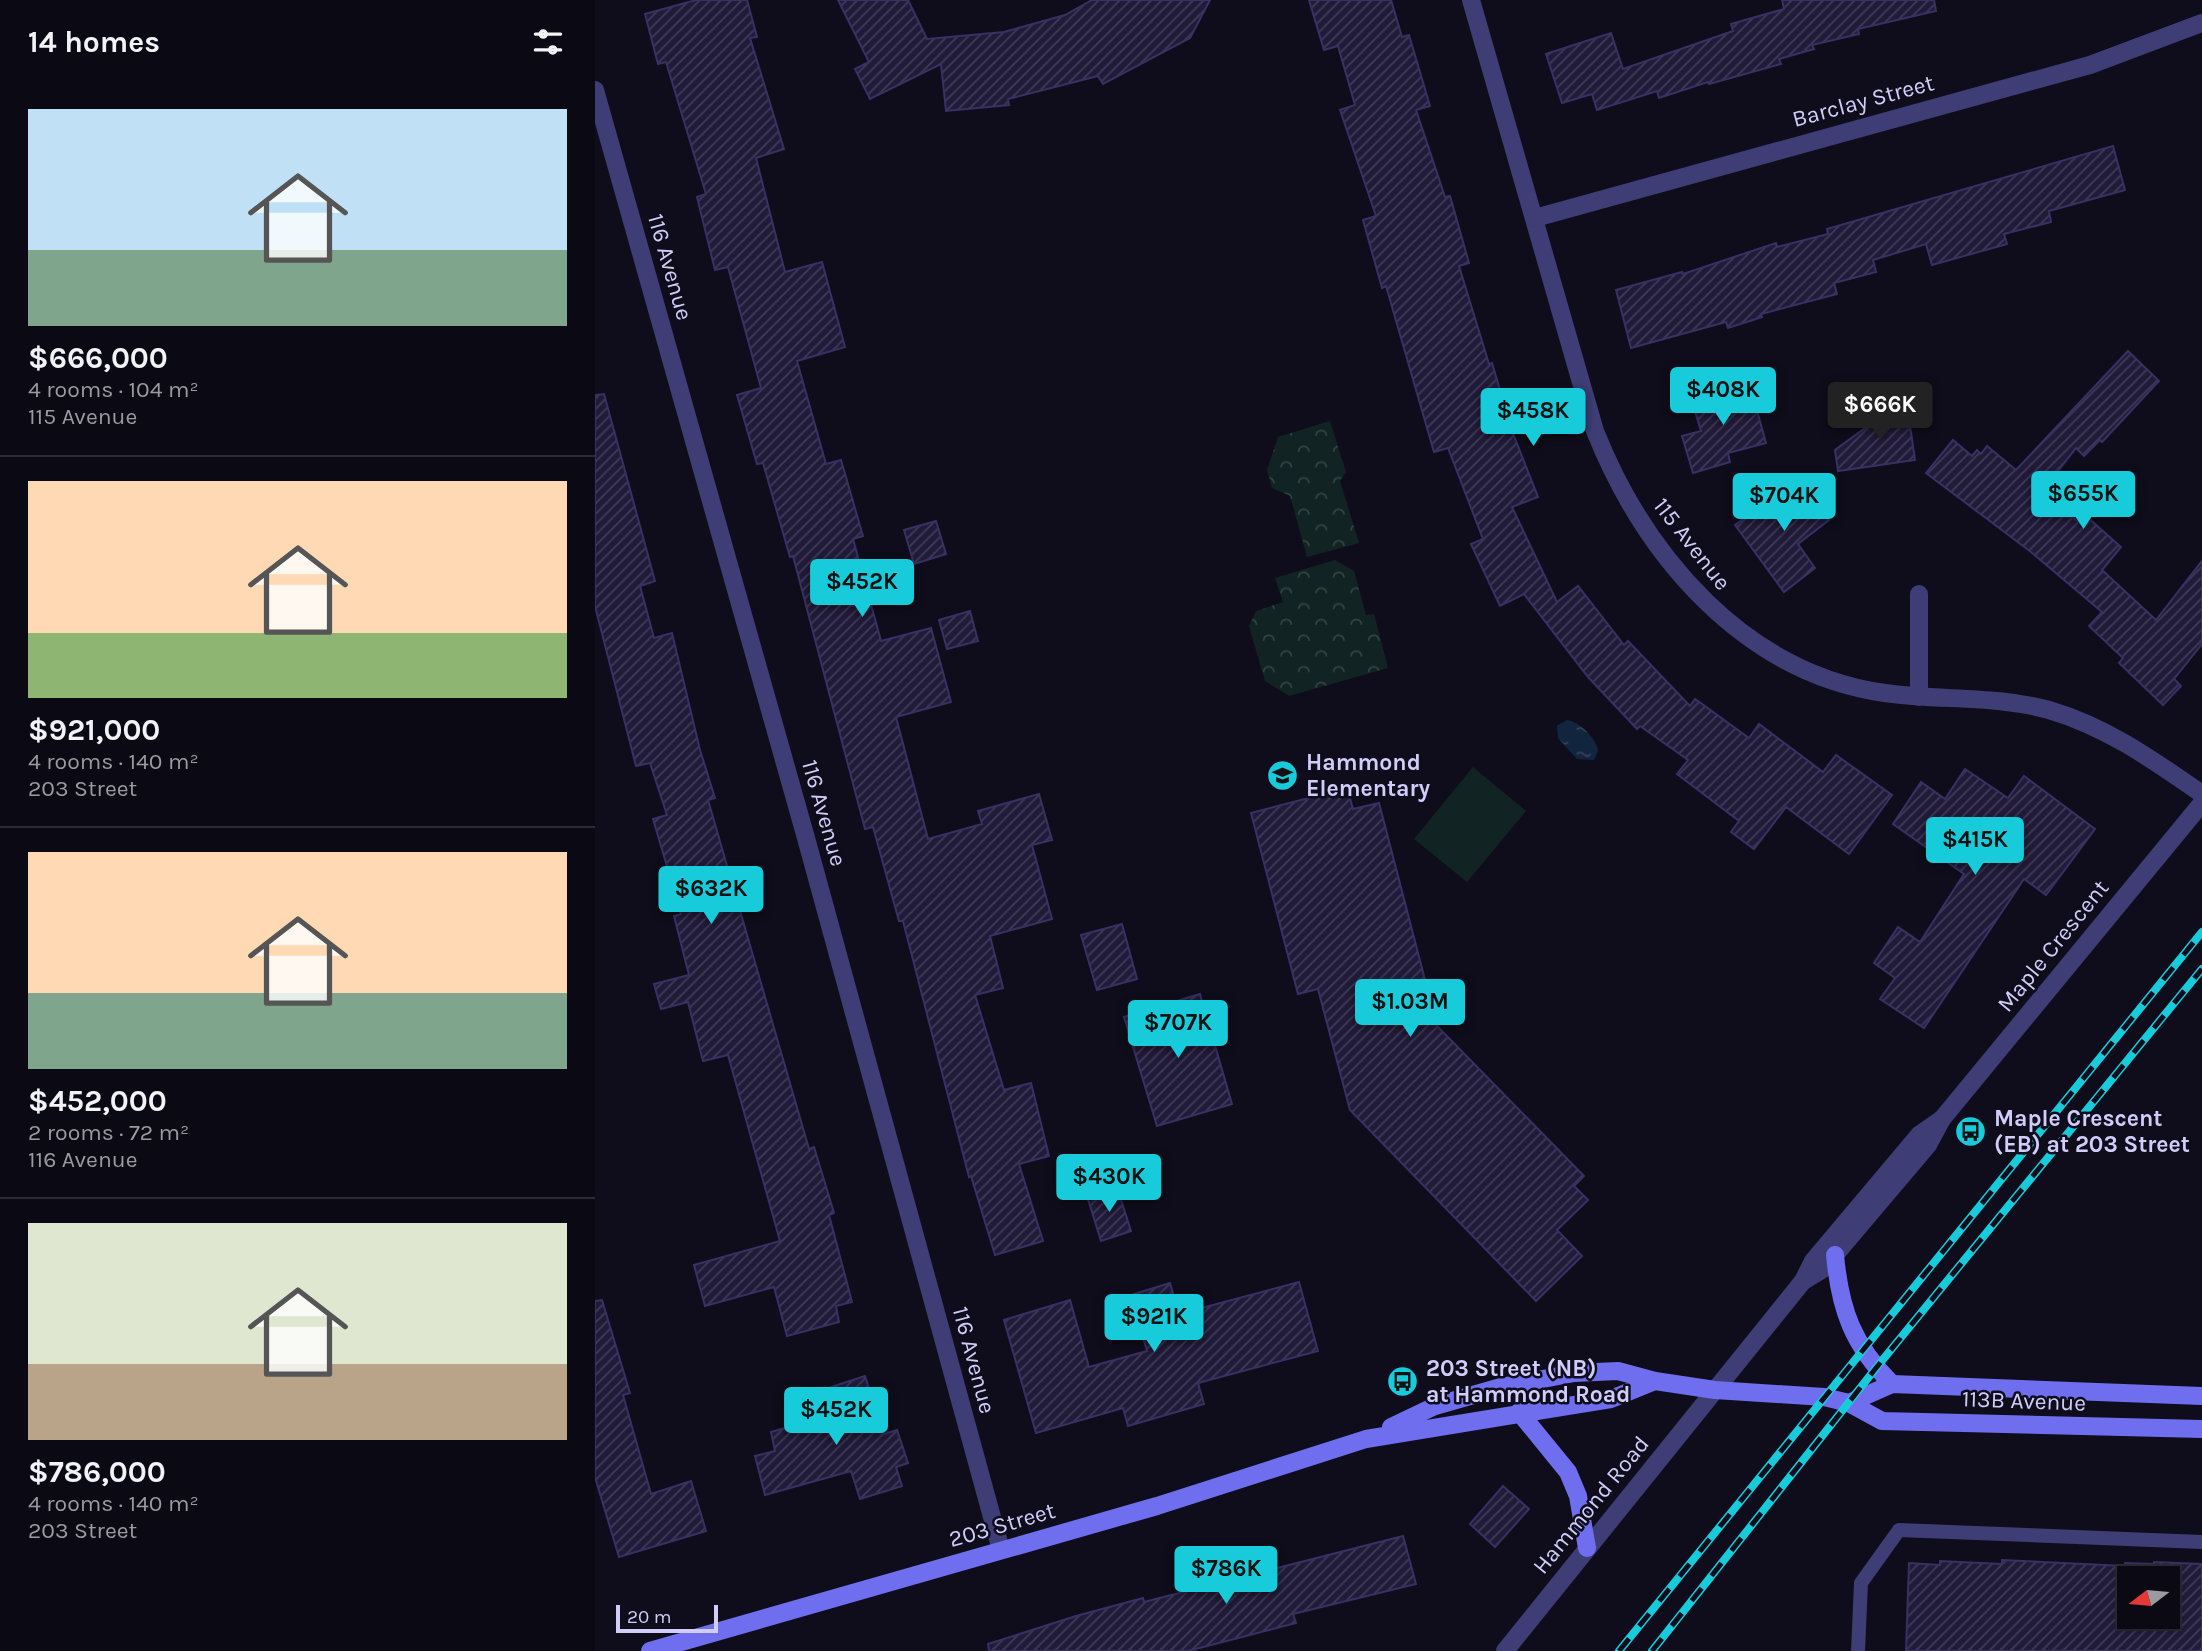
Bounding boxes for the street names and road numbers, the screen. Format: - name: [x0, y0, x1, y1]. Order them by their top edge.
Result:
- street label: Barclay Street: [1789, 69, 1937, 133]
- street label: 116 Avenue: [642, 211, 698, 323]
- street label: 115 Avenue: [1648, 493, 1736, 595]
- street label: 116 Avenue: [796, 757, 852, 869]
- street label: Maple Crescent: [1992, 874, 2115, 1017]
- street label: 116 Avenue: [947, 1304, 1001, 1416]
- street label: 113B Avenue: [1961, 1385, 2087, 1417]
- street label: Hammond Road: [1527, 1431, 1655, 1579]
- street label: 203 Street: [946, 1497, 1059, 1553]

